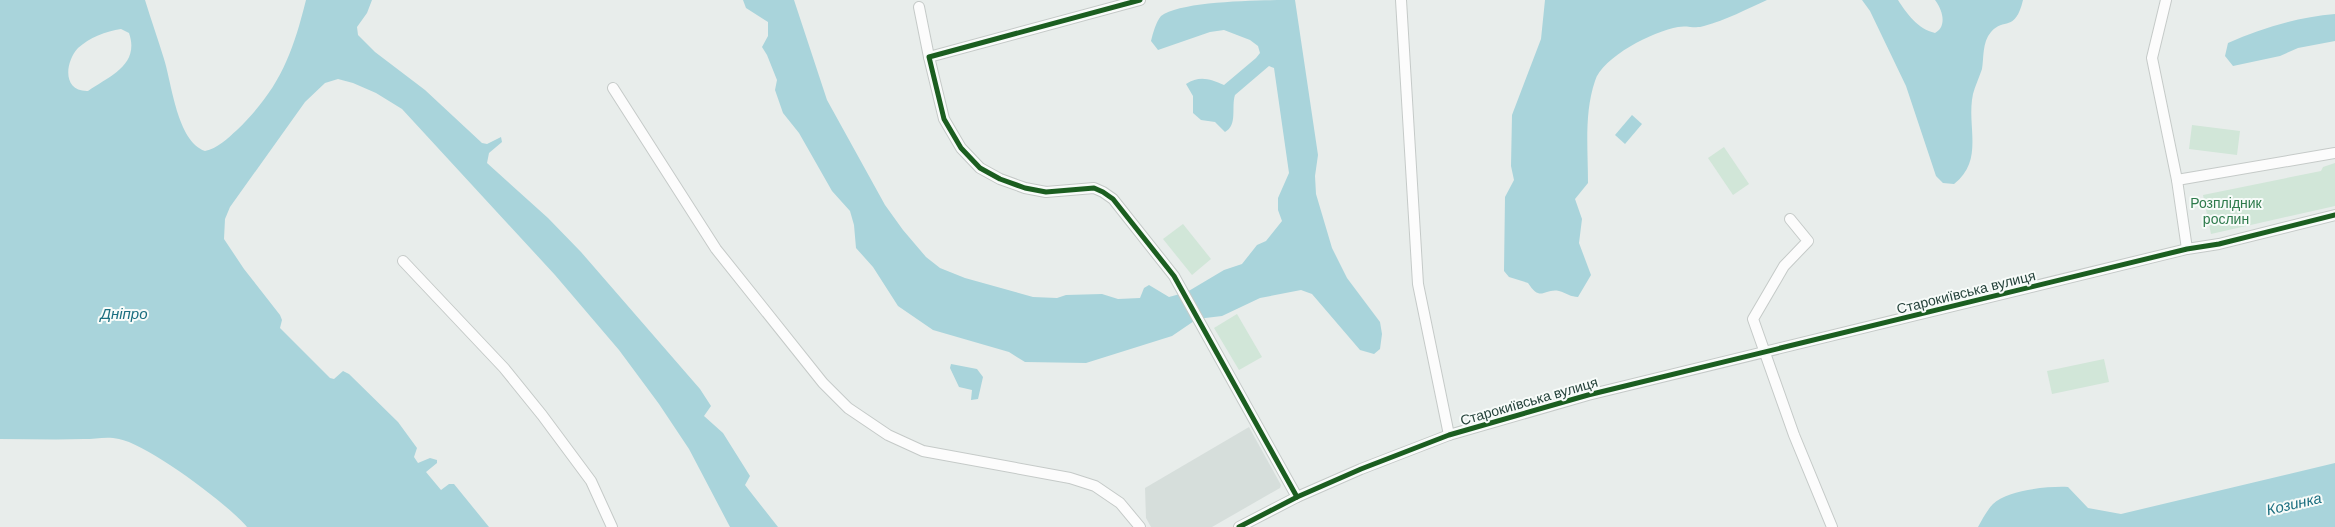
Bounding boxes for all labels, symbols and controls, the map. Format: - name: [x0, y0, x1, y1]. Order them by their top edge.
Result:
- park label: Розплідник рослин: [2190, 194, 2263, 228]
- street label: Старокиївська вулиця: [1895, 266, 2037, 318]
- water label: Дніпро: [98, 304, 148, 324]
- street label: Старокиївська вулиця: [1458, 373, 1600, 429]
- water label: Козинка: [2264, 488, 2324, 520]

